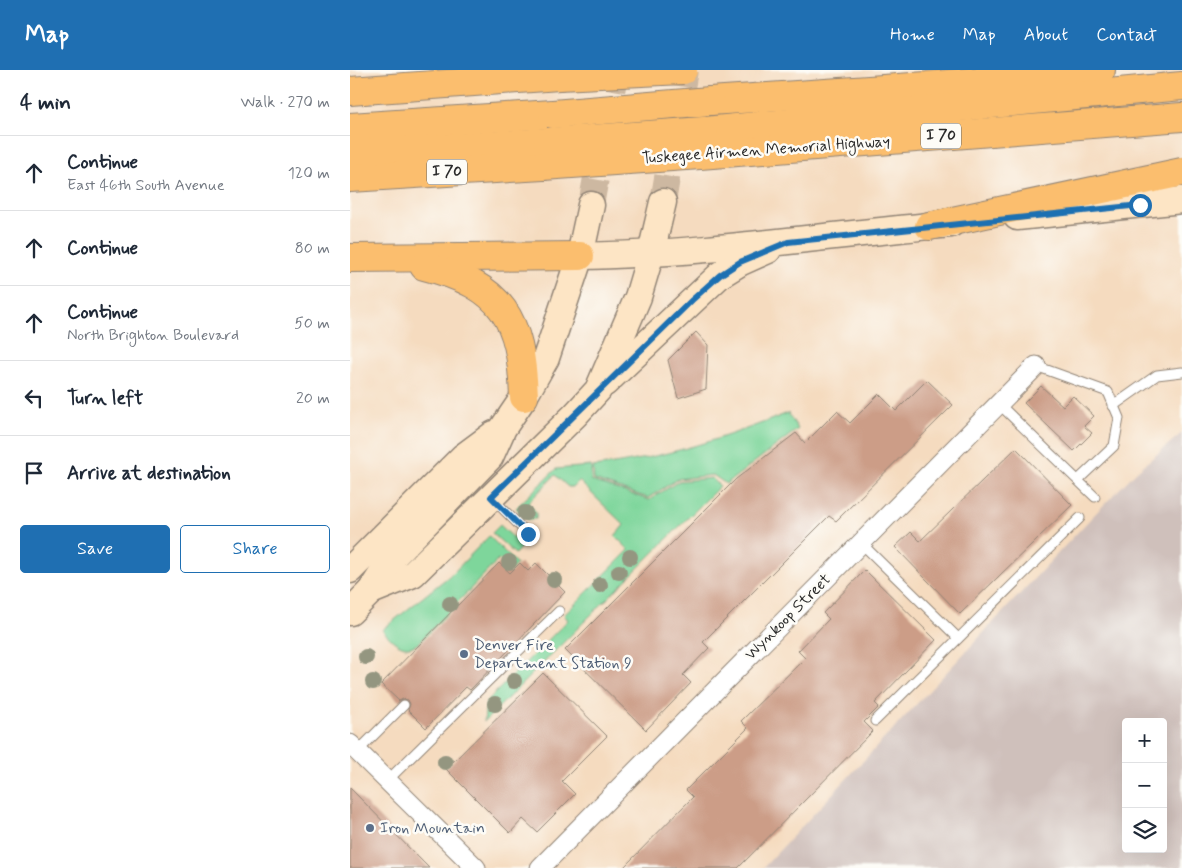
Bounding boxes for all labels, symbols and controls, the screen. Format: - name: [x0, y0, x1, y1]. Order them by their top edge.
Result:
- text: Map: [25, 20, 69, 51]
- text: Home: [890, 23, 935, 47]
- text: Map: [963, 23, 996, 47]
- text: About: [1024, 23, 1068, 47]
- text: Contact: [1096, 23, 1157, 47]
- text: 4 min: [20, 89, 71, 117]
- text: Walk · 270 m: [241, 92, 330, 113]
- road number: I 70: [921, 124, 961, 148]
- street label: Tuskegee Airmen Memorial Highway: [641, 131, 891, 170]
- text: Continue: [67, 150, 138, 175]
- icon: ahead: [20, 159, 48, 187]
- road number: I 70: [427, 160, 467, 184]
- text: 120 m: [288, 163, 330, 184]
- text: East 46th South Avenue: [67, 175, 225, 196]
- route start: [1129, 194, 1152, 217]
- icon: ahead: [20, 234, 48, 262]
- text: Continue: [67, 236, 138, 261]
- text: 80 m: [295, 238, 330, 259]
- text: Continue: [67, 300, 138, 325]
- icon: ahead: [20, 309, 48, 337]
- text: 50 m: [294, 313, 330, 334]
- text: North Brighton Boulevard: [67, 325, 239, 346]
- icon: left: [20, 384, 48, 412]
- text: Turn left: [67, 386, 143, 411]
- text: 20 m: [296, 388, 330, 409]
- icon: arrive: [20, 459, 48, 487]
- text: Arrive at destination: [67, 461, 231, 486]
- route end: [517, 523, 540, 546]
- button: Save: [20, 525, 170, 573]
- button: Share: [180, 525, 330, 573]
- street label: Wynkoop Street: [740, 569, 836, 665]
- place label: Denver Fire Department Station 9: [474, 635, 632, 674]
- marker: Denver Fire Department Station 9: [458, 648, 470, 660]
- map controls: [1122, 718, 1167, 853]
- button: +: [1122, 718, 1167, 763]
- button: −: [1122, 763, 1167, 808]
- button: layers: [1122, 808, 1167, 853]
- place label: Iron Mountain: [380, 818, 485, 839]
- marker: Iron Mountain: [364, 822, 376, 834]

